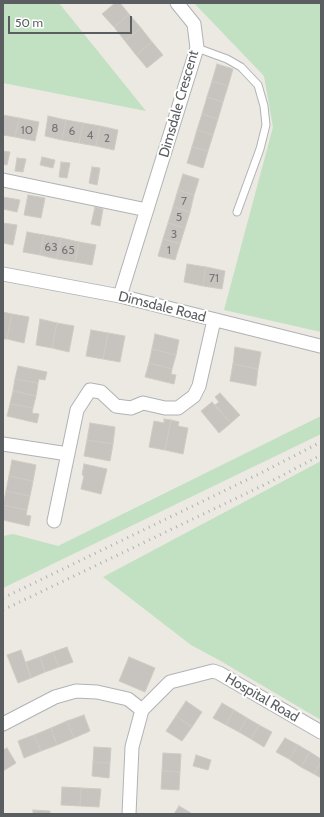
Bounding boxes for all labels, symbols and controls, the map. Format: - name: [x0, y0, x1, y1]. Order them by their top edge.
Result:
- scale bar: [10, 8, 134, 34]
- text: 50 m: [15, 15, 43, 30]
- street label: Dimsdale Crescent: [156, 48, 202, 160]
- house number: 8: [51, 121, 59, 135]
- house number: 10: [21, 123, 33, 137]
- house number: 6: [69, 124, 75, 138]
- house number: 4: [87, 128, 93, 142]
- house number: 2: [104, 131, 110, 145]
- house number: 7: [181, 194, 187, 208]
- house number: 5: [176, 210, 182, 224]
- house number: 3: [171, 227, 177, 241]
- house number: 63: [44, 240, 58, 254]
- house number: 65: [61, 243, 75, 257]
- house number: 1: [167, 243, 171, 257]
- house number: 71: [209, 271, 219, 285]
- street label: Dimsdale Road: [117, 288, 207, 326]
- street label: Hospital Road: [222, 670, 302, 726]

